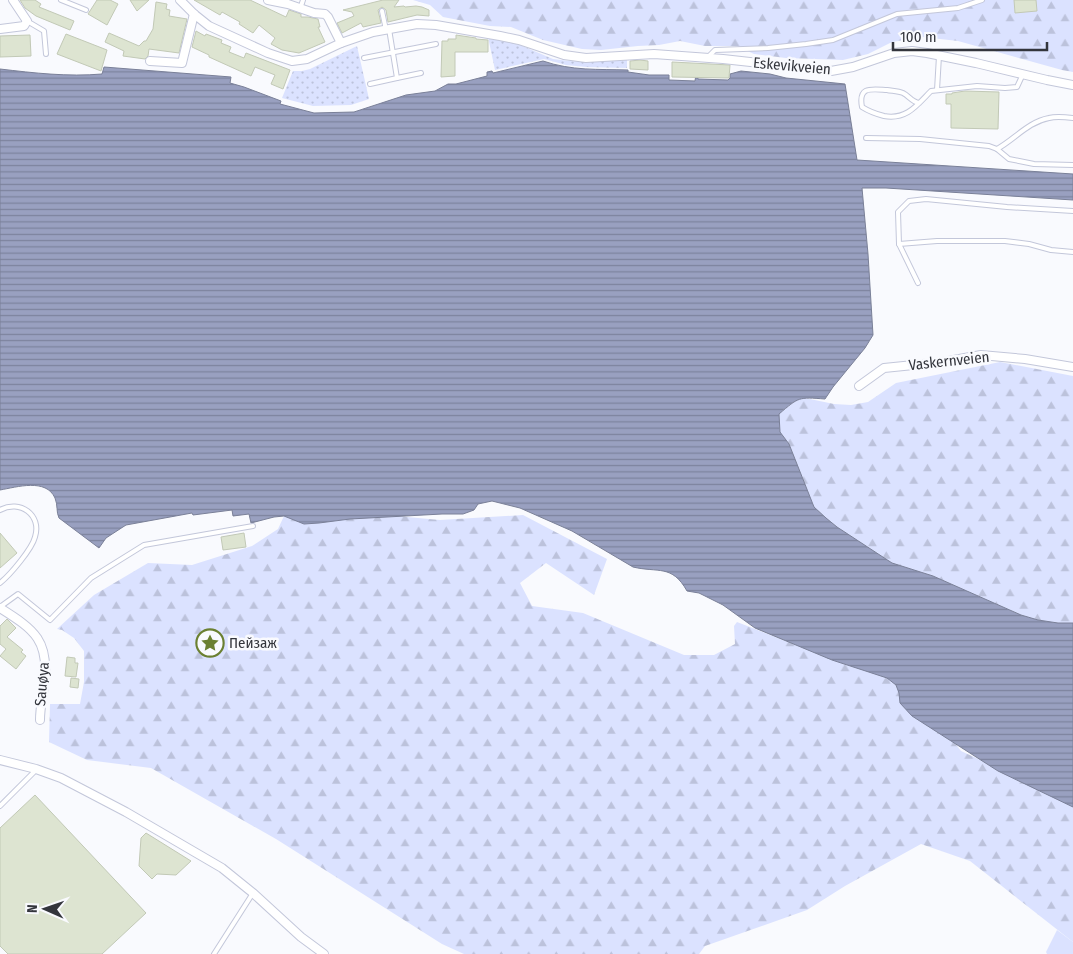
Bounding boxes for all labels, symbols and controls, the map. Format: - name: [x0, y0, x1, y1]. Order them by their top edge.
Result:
- scale bar: [893, 20, 1047, 52]
- text: 100 m: [900, 28, 937, 46]
- street label: Eskevikveien: [752, 54, 832, 78]
- street label: Vaskernveien: [908, 348, 990, 374]
- place icon: Пейзаж: [195, 628, 225, 658]
- place label: Пейзаж: [229, 634, 277, 652]
- street label: Sauøya: [31, 661, 53, 707]
- north arrow: [20, 884, 70, 934]
- text: N: [24, 904, 41, 913]

